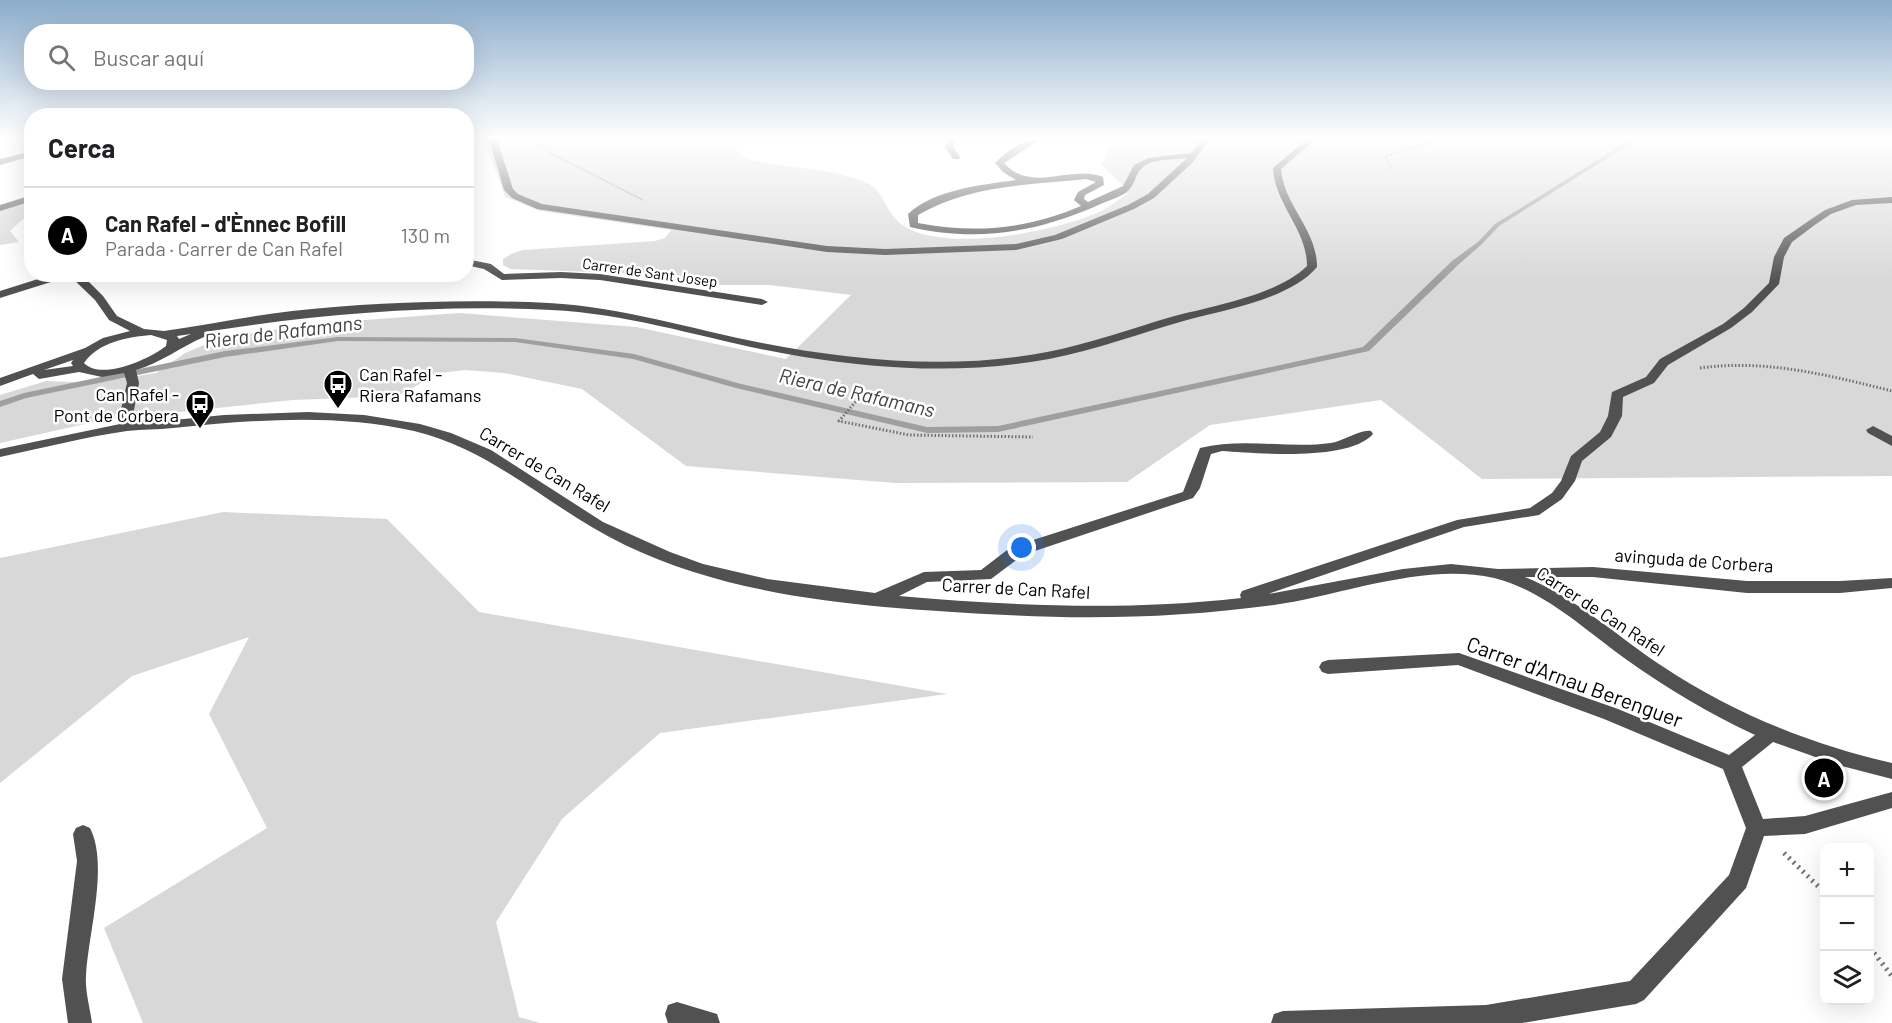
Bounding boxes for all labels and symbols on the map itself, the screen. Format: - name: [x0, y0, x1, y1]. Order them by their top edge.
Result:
- street label: Carrer de Sant Josep: [581, 254, 719, 290]
- water label: Riera de Rafamans: [203, 309, 363, 353]
- water label: Riera de Rafamans: [777, 362, 937, 422]
- place label: Can Rafel - Riera Rafamans: [359, 363, 481, 406]
- bus stop icon: Can Rafel - Riera Rafamans: [322, 368, 354, 410]
- place label: Can Rafel - Pont de Corbera: [54, 383, 179, 426]
- bus stop icon: Can Rafel - Pont de Corbera: [184, 388, 216, 430]
- street label: Carrer de Can Rafel: [476, 421, 614, 517]
- your location: [1007, 533, 1036, 562]
- street label: avinguda de Corbera: [1614, 543, 1774, 577]
- street label: Carrer de Can Rafel: [1533, 561, 1669, 661]
- street label: Carrer de Can Rafel: [941, 573, 1091, 603]
- street label: Carrer d'Arnau Berenguer: [1464, 630, 1687, 732]
- pin: A: [1804, 756, 1844, 800]

